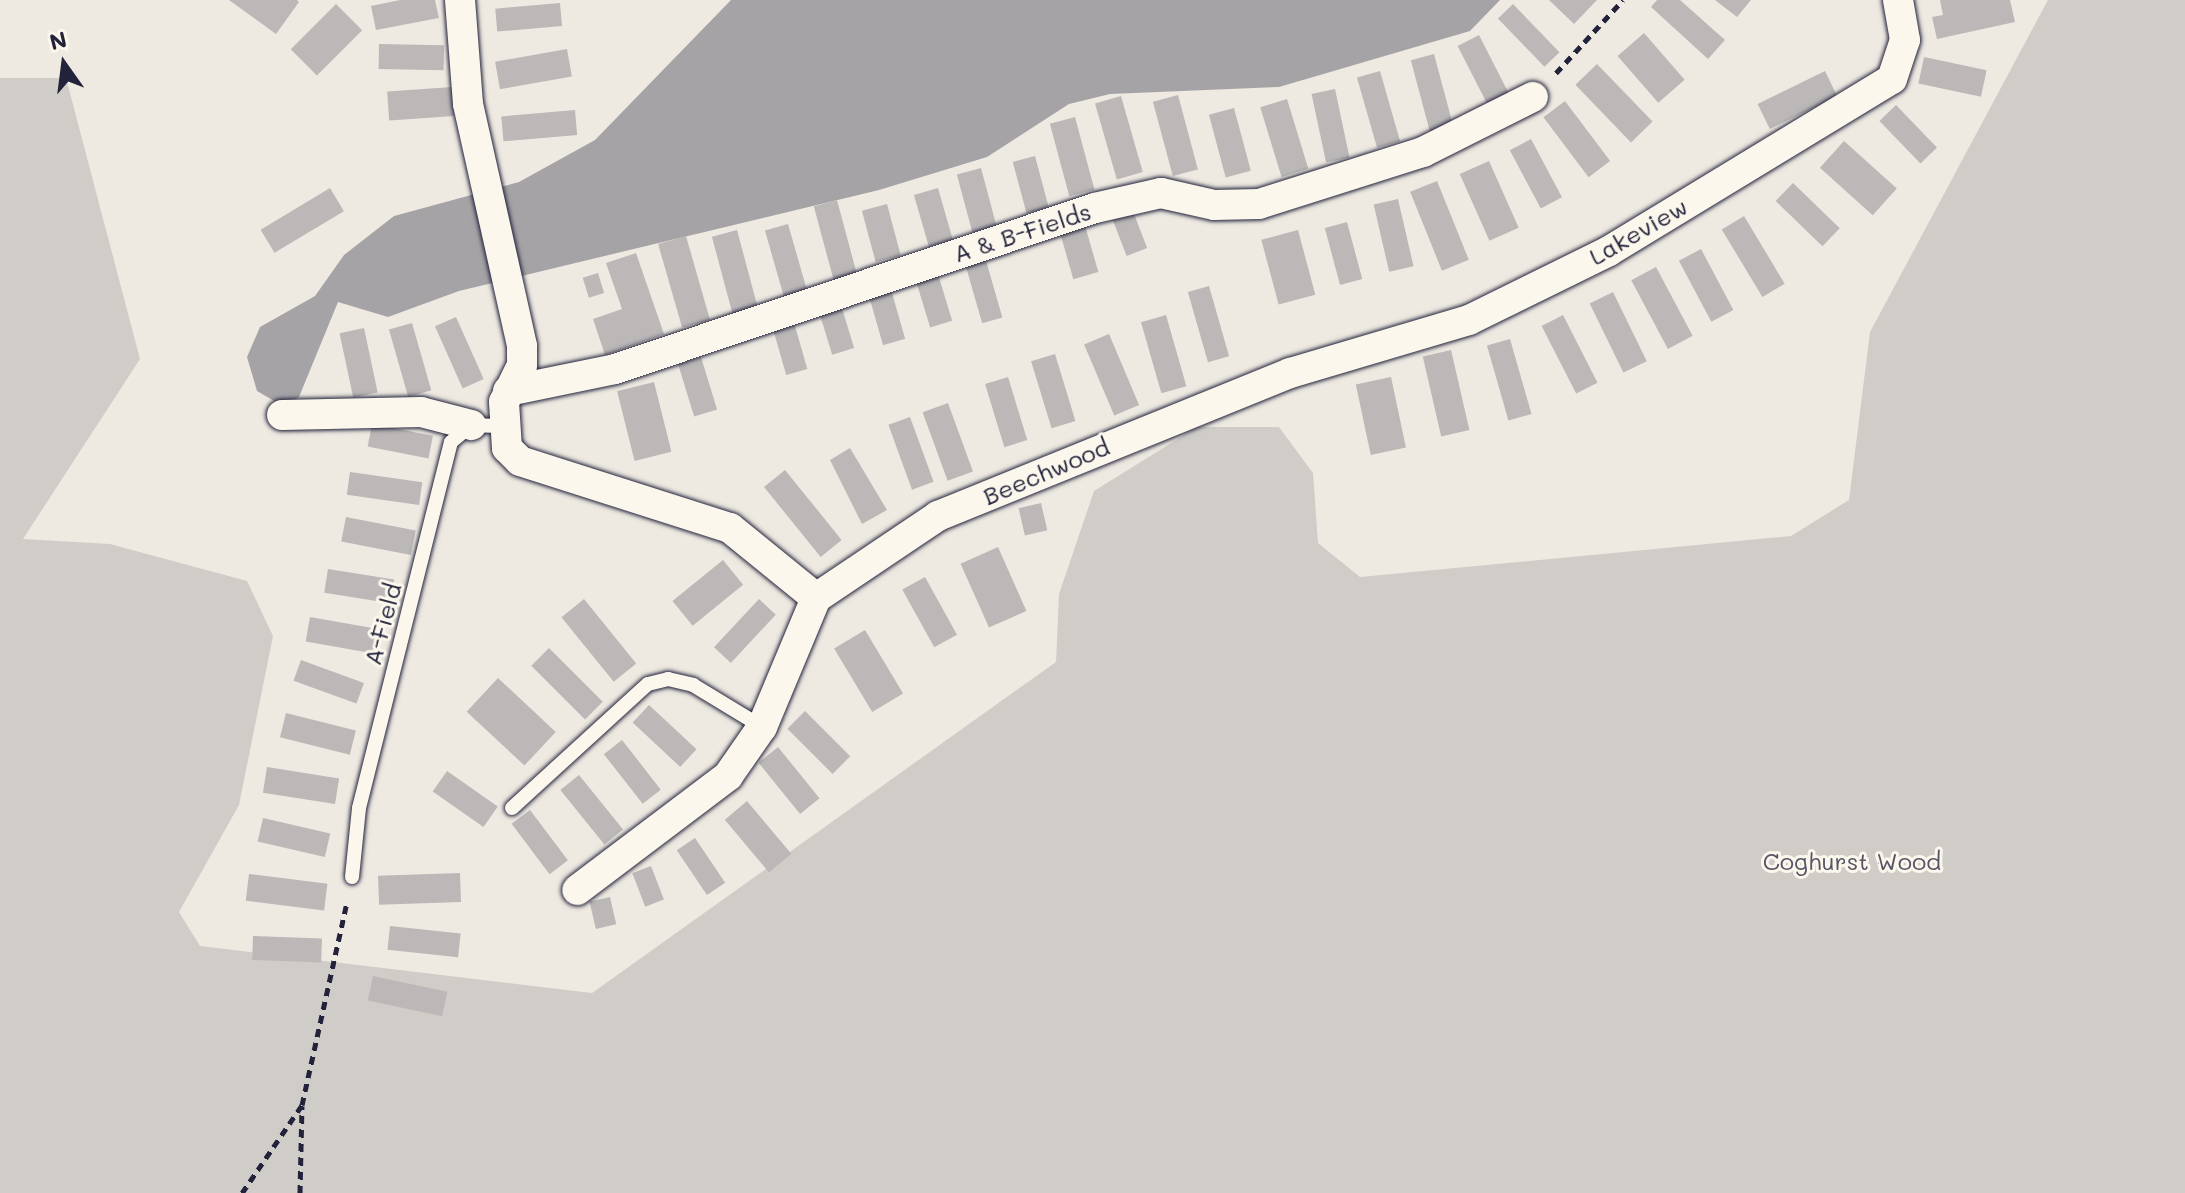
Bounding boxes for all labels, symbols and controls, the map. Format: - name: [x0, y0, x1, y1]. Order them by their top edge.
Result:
- north arrow: [24, 24, 104, 104]
- text: N: [46, 24, 70, 56]
- street label: Lakeview: [1584, 191, 1692, 271]
- street label: A & B-Fields: [950, 196, 1094, 268]
- street label: Beechwood: [978, 431, 1114, 511]
- street label: A-Field: [357, 580, 407, 668]
- park label: Coghurst Wood: [1763, 847, 1941, 875]

